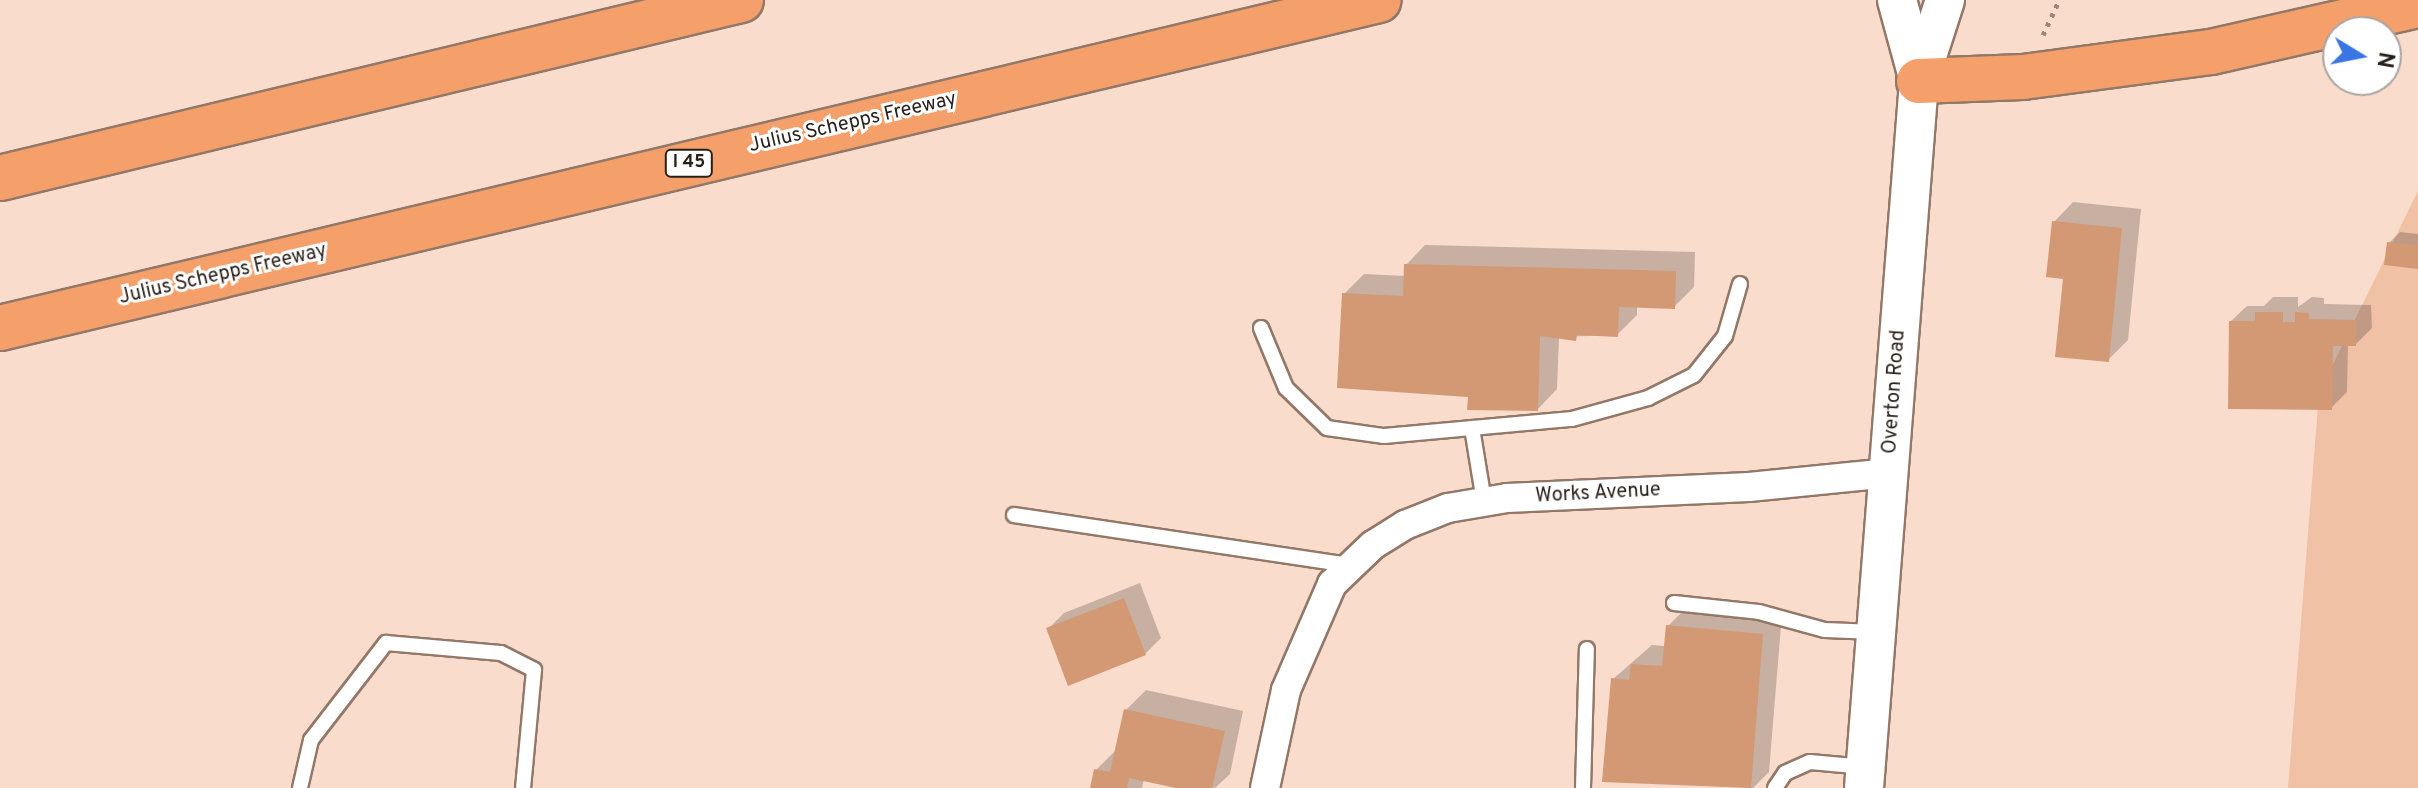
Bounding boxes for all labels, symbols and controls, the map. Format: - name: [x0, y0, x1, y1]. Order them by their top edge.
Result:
- north arrow: [2322, 16, 2402, 96]
- text: N: [2369, 50, 2399, 70]
- street label: Julius Schepps Freeway: [747, 87, 959, 159]
- road number: I 45: [663, 149, 715, 177]
- street label: Julius Schepps Freeway: [117, 239, 329, 311]
- street label: Overton Road: [1879, 329, 1911, 455]
- street label: Works Avenue: [1534, 479, 1662, 509]

